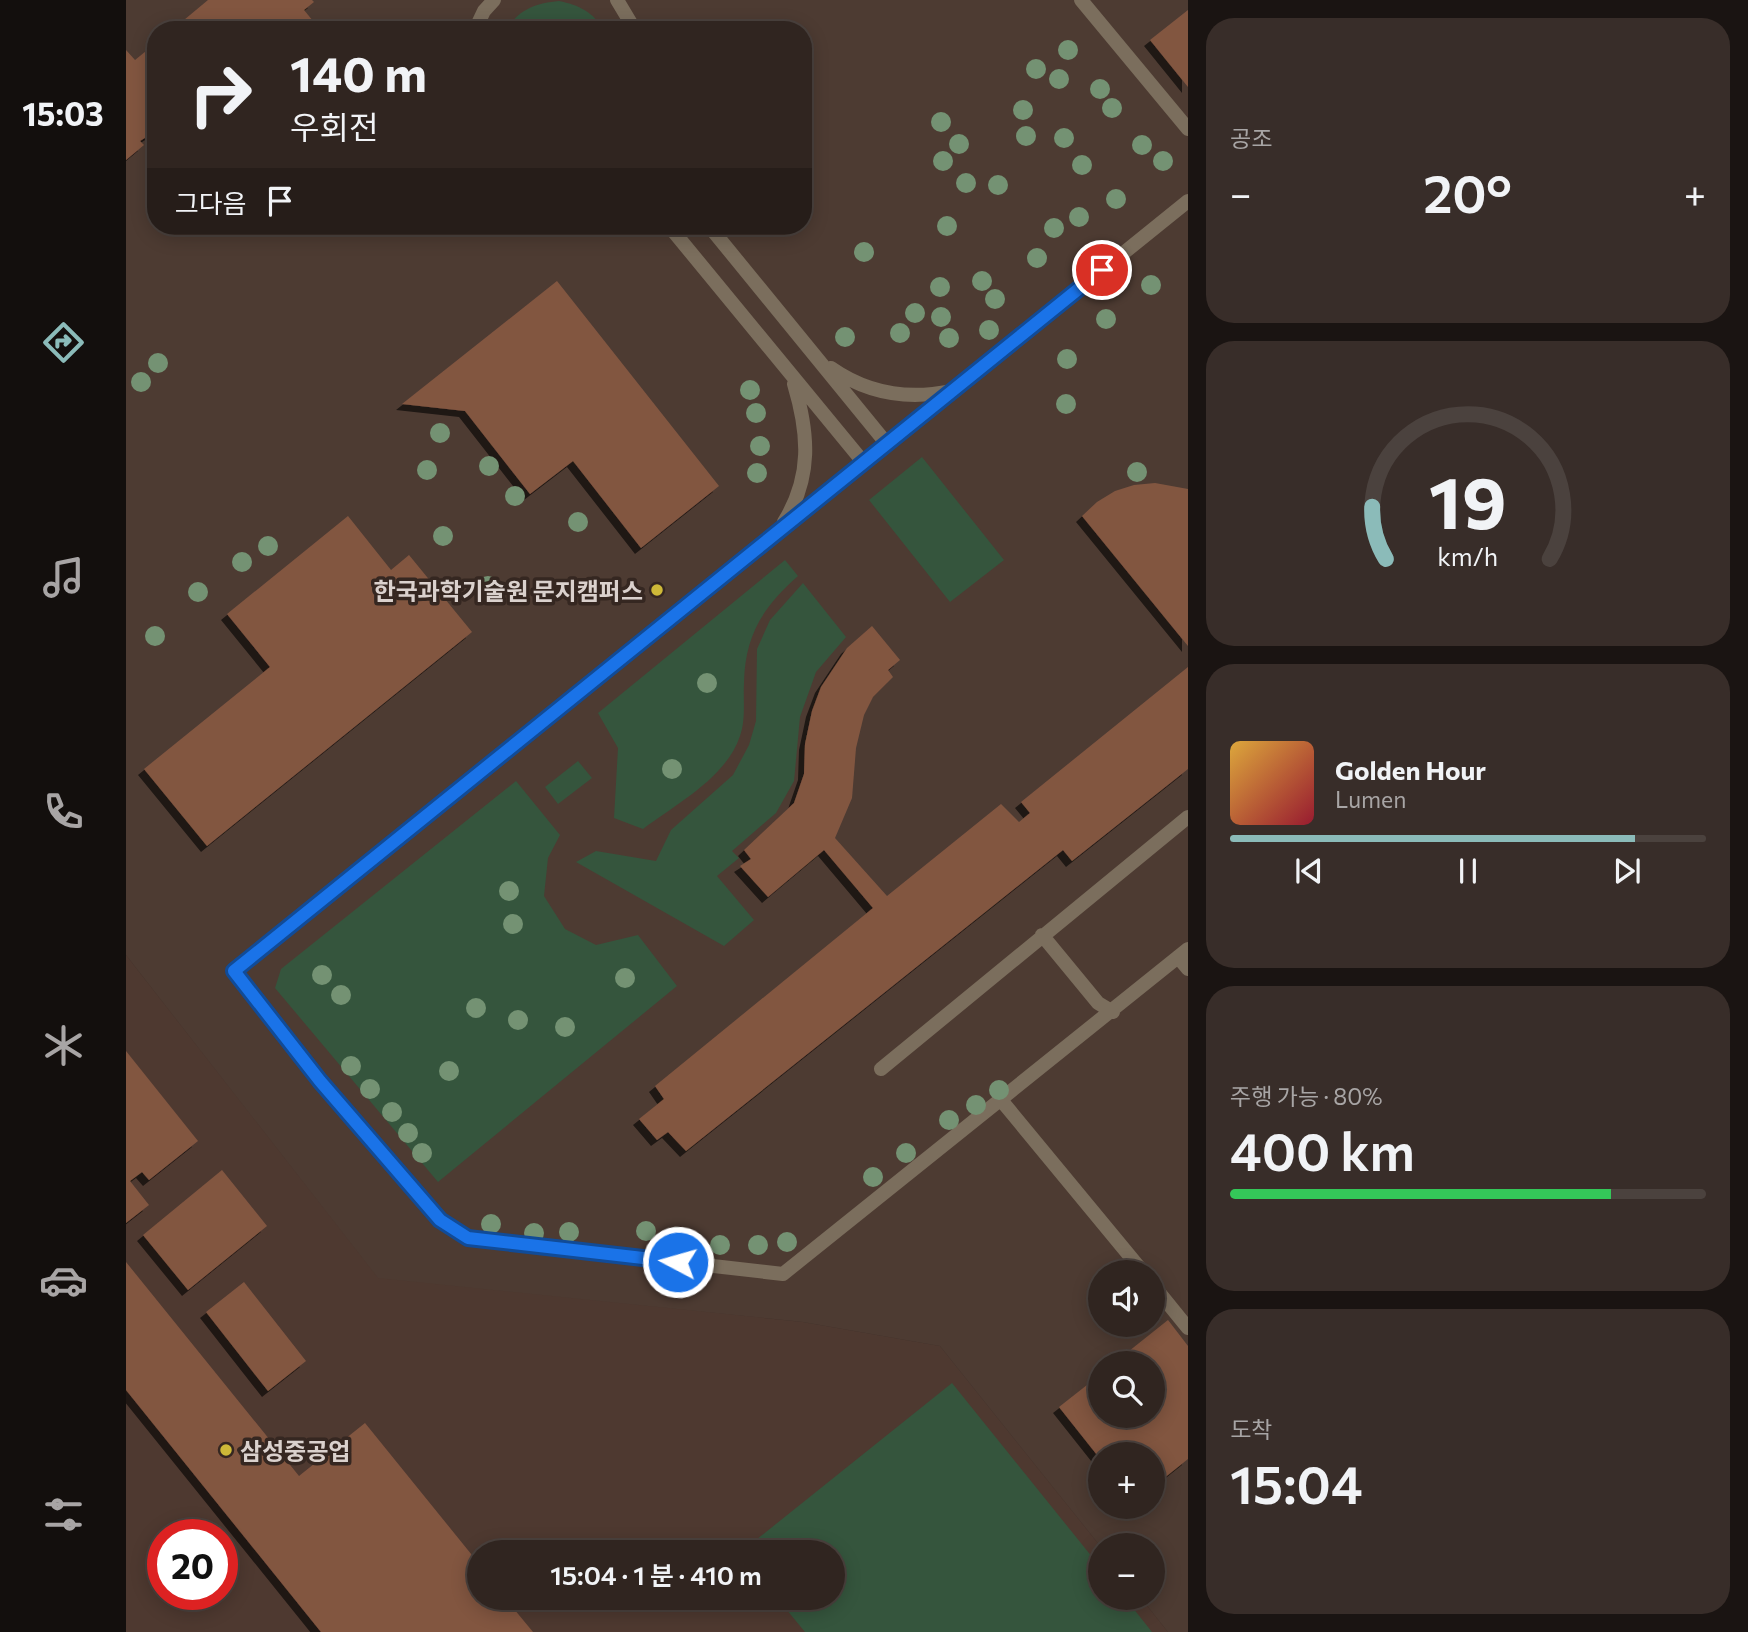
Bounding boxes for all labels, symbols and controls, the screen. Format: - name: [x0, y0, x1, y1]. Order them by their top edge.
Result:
- text: 140 m: [290, 42, 427, 102]
- icon: right: [175, 49, 266, 140]
- text: 15:03: [22, 93, 104, 133]
- text: 우회전: [290, 106, 378, 146]
- text: 공조: [1230, 124, 1272, 152]
- text: 20°: [1423, 160, 1512, 224]
- text: −: [1230, 169, 1252, 216]
- text: +: [1684, 169, 1706, 216]
- icon: arrive: [261, 182, 299, 220]
- text: 그다음: [175, 187, 247, 218]
- pin: [1072, 240, 1132, 300]
- icon: arrive: [1083, 251, 1121, 289]
- icon: directions: [39, 318, 88, 367]
- text: 19: [1429, 456, 1507, 545]
- text: km/h: [1438, 541, 1498, 571]
- icon: music: [39, 553, 88, 602]
- place label: 한국과학기술원 문지캠퍼스: [373, 576, 643, 605]
- marker: 한국과학기술원 문지캠퍼스: [649, 582, 665, 598]
- text: Golden Hour: [1335, 754, 1486, 785]
- text: Lumen: [1335, 785, 1406, 813]
- icon: phone: [39, 787, 88, 836]
- icon: previous: [1290, 852, 1328, 890]
- icon: pause: [1449, 852, 1487, 890]
- icon: next: [1608, 852, 1646, 890]
- icon: climate: [39, 1021, 88, 1070]
- text: 주행 가능 · 80%: [1230, 1082, 1383, 1110]
- text: 400 km: [1230, 1118, 1415, 1182]
- position arrow: [641, 1225, 715, 1299]
- icon: car: [39, 1256, 88, 1305]
- map controls: [1088, 1260, 1165, 1610]
- button: sound: [1088, 1260, 1165, 1337]
- button: search: [1088, 1351, 1165, 1428]
- text: 도착: [1230, 1415, 1272, 1443]
- place label: 삼성중공업: [240, 1436, 350, 1465]
- marker: 삼성중공업: [218, 1442, 234, 1458]
- button: +: [1088, 1442, 1165, 1519]
- text: 15:04: [1230, 1451, 1363, 1515]
- icon: filters: [39, 1490, 88, 1539]
- speed limit sign: 20: [147, 1519, 238, 1610]
- button: −: [1088, 1533, 1165, 1610]
- text: 15:04 · 1 분 · 410 m: [550, 1559, 762, 1590]

